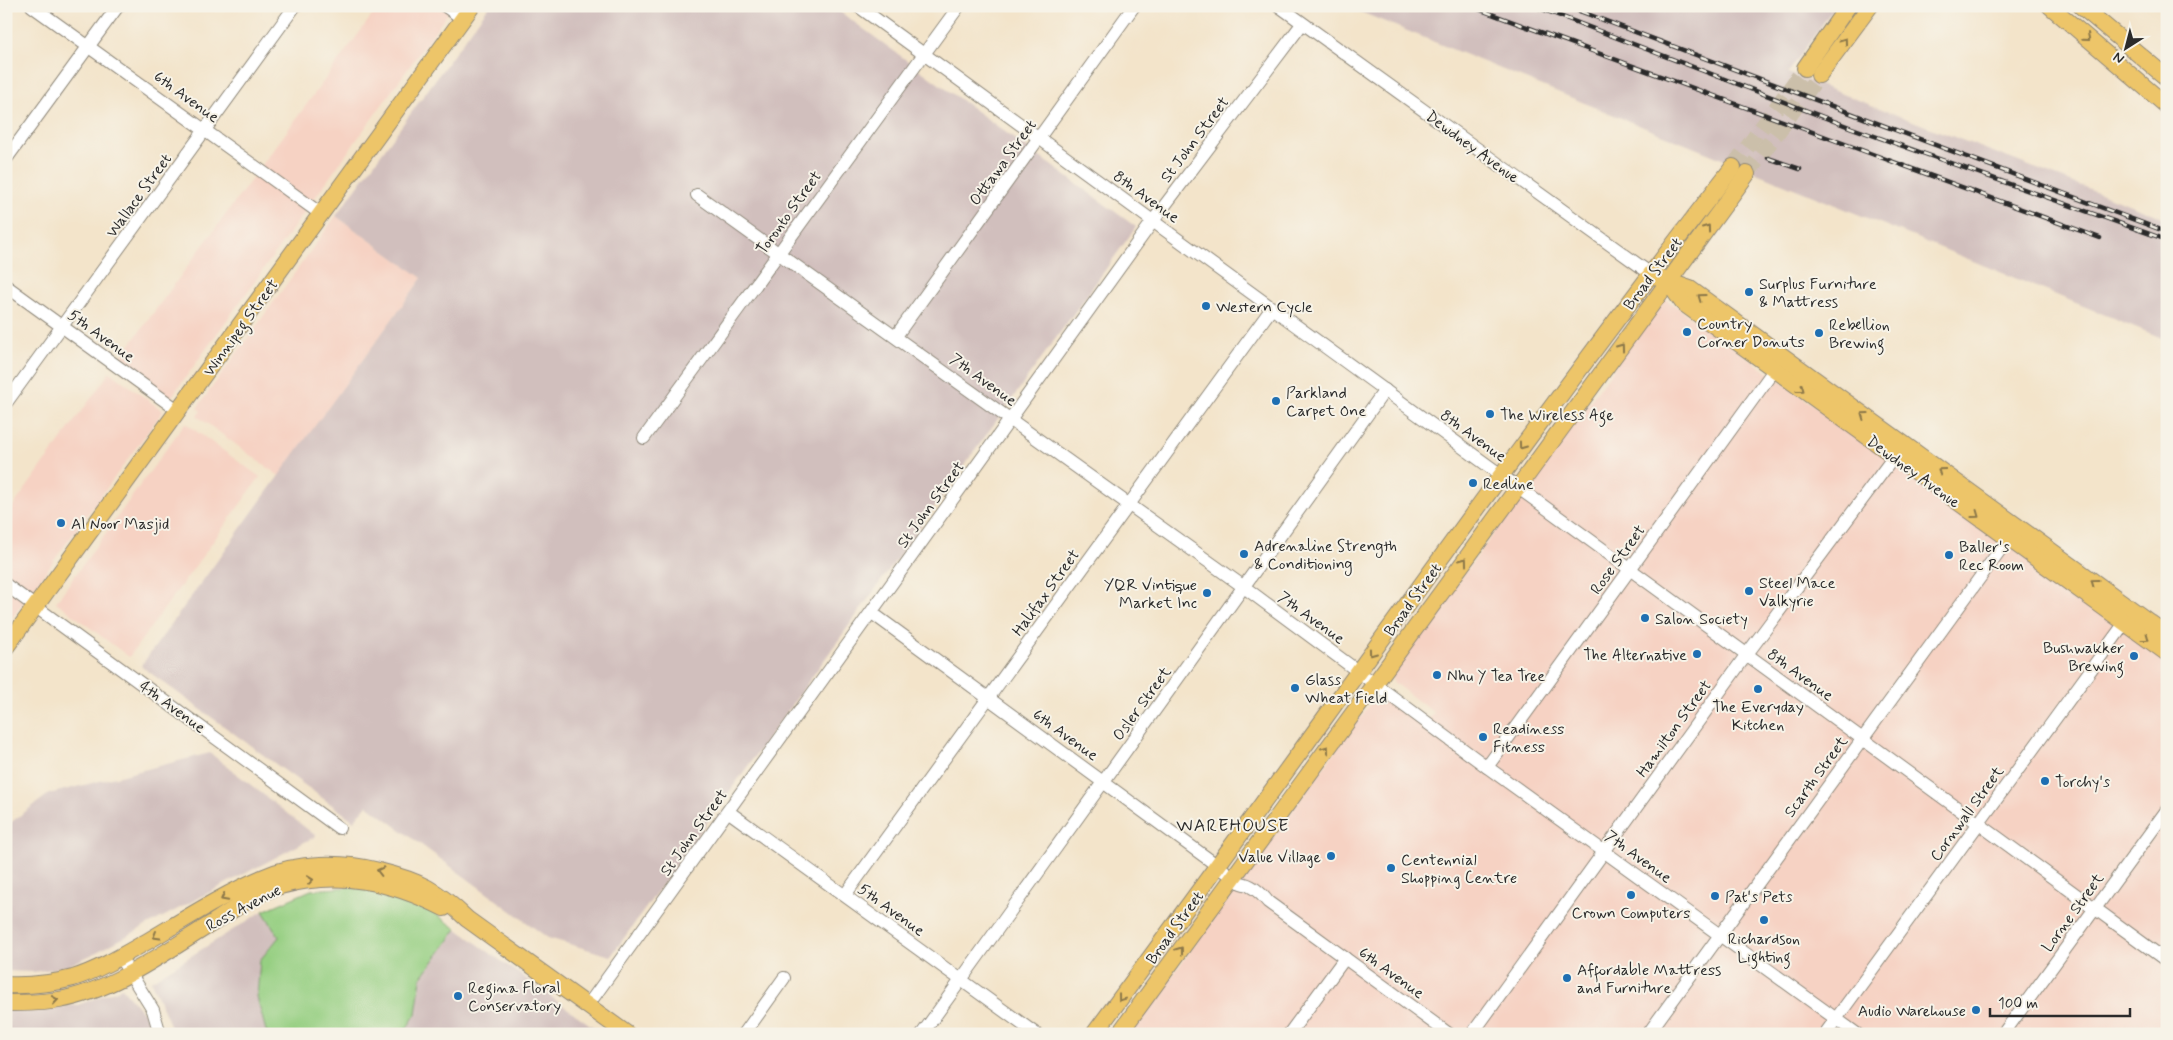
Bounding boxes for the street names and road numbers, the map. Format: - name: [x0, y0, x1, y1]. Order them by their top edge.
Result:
- street label: 6th Avenue: [149, 66, 223, 128]
- street label: St John Street: [1156, 92, 1235, 187]
- street label: Dewdney Avenue: [1421, 106, 1523, 189]
- street label: Ottawa Street: [965, 116, 1042, 210]
- street label: Wallace Street: [102, 150, 177, 242]
- street label: Toronto Street: [752, 166, 827, 259]
- street label: 8th Avenue: [1109, 166, 1184, 228]
- street label: Broad Street: [1619, 233, 1687, 314]
- street label: Winnipeg Street: [199, 275, 285, 381]
- street label: 5th Avenue: [64, 305, 139, 368]
- street label: 7th Avenue: [946, 349, 1021, 412]
- street label: 8th Avenue: [1436, 405, 1511, 467]
- street label: Dewdney Avenue: [1862, 431, 1964, 514]
- street label: St John Street: [893, 457, 970, 552]
- street label: Rose Street: [1586, 520, 1651, 599]
- street label: Halifax Street: [1008, 545, 1085, 640]
- street label: Broad Street: [1379, 559, 1447, 641]
- street label: 7th Avenue: [1274, 587, 1349, 650]
- street label: 8th Avenue: [1763, 644, 1838, 706]
- street label: Osler Street: [1108, 662, 1177, 745]
- street label: 4th Avenue: [135, 676, 210, 738]
- street label: Hamilton Street: [1632, 676, 1717, 782]
- street label: 6th Avenue: [1028, 704, 1102, 766]
- street label: Scarth Street: [1780, 732, 1853, 822]
- street label: Cornwall Street: [1925, 762, 2009, 866]
- street label: St John Street: [656, 785, 733, 880]
- street label: 7th Avenue: [1601, 826, 1676, 889]
- street label: Lorne Street: [2037, 869, 2109, 957]
- street label: 5th Avenue: [854, 879, 929, 942]
- street label: Ross Avenue: [203, 880, 285, 937]
- street label: Broad Street: [1141, 887, 1209, 969]
- street label: 6th Avenue: [1354, 942, 1428, 1004]

